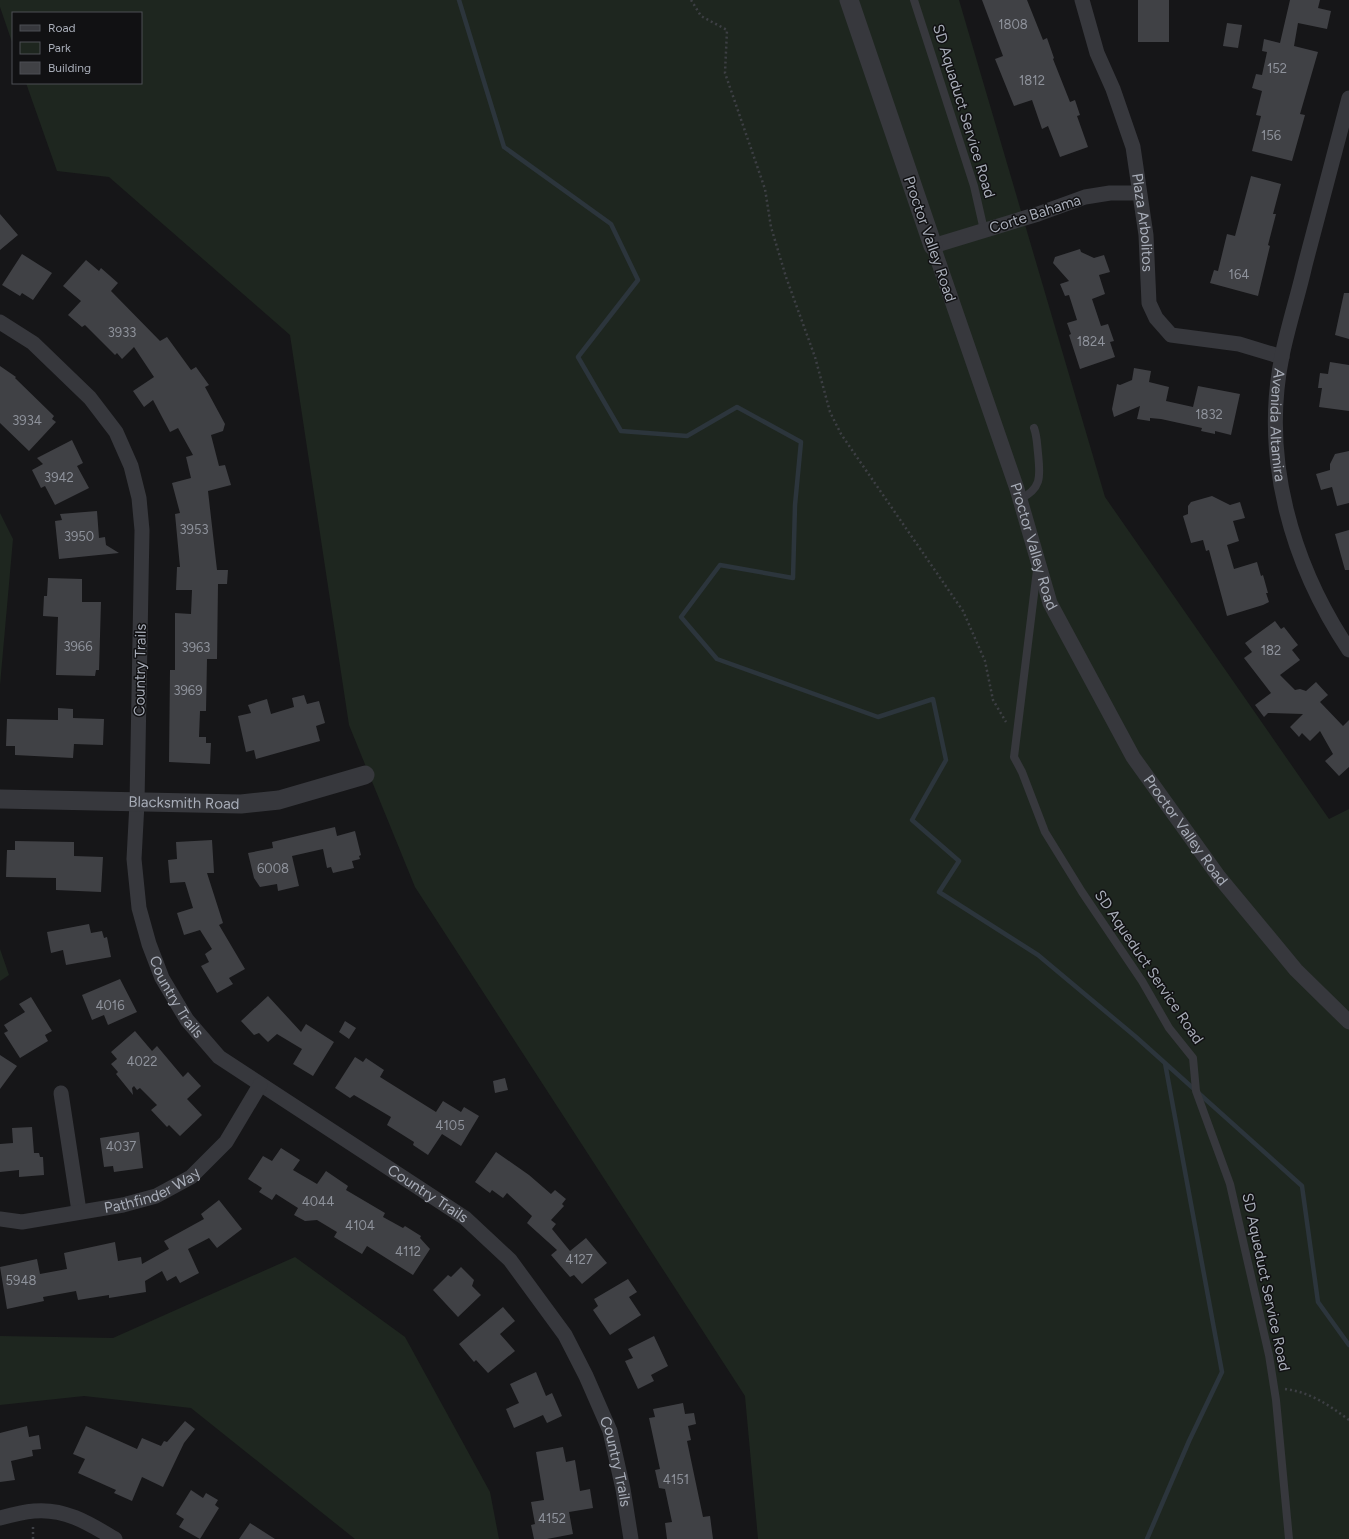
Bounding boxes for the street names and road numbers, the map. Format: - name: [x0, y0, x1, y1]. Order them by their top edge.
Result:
- street label: SD Aquaduct Service Road: [929, 22, 999, 200]
- street label: Plaza Arbolitos: [1128, 172, 1157, 272]
- street label: Proctor Valley Road: [900, 174, 960, 304]
- street label: Corte Bahama: [987, 191, 1083, 237]
- street label: Avenida Altamira: [1266, 367, 1289, 483]
- street label: Proctor Valley Road: [1006, 480, 1061, 614]
- street label: Country Trails: [130, 624, 150, 716]
- street label: Proctor Valley Road: [1140, 771, 1231, 889]
- street label: Blacksmith Road: [128, 793, 240, 813]
- street label: SD Aqueduct Service Road: [1091, 887, 1207, 1047]
- street label: Country Trails: [145, 953, 208, 1042]
- street label: Country Trails: [384, 1161, 472, 1227]
- street label: Pathfinder Way: [103, 1164, 204, 1217]
- street label: SD Aqueduct Service Road: [1238, 1191, 1294, 1373]
- street label: Country Trails: [596, 1413, 635, 1508]

